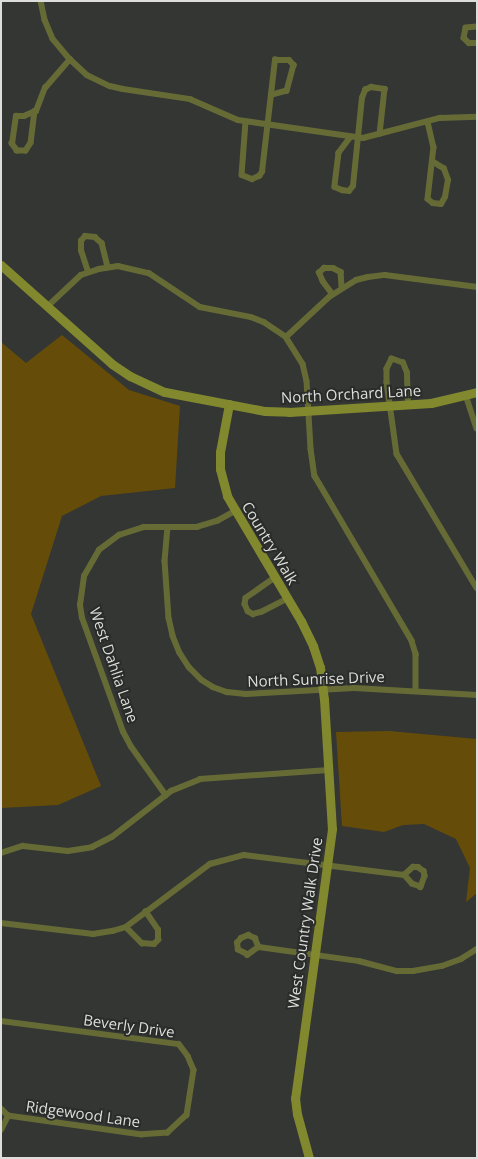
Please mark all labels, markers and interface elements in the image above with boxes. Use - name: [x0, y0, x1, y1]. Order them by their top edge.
- street label: North Orchard Lane: [280, 381, 422, 407]
- street label: Country Walk: [238, 498, 302, 588]
- street label: West Dahlia Lane: [86, 605, 142, 725]
- street label: North Sunrise Drive: [247, 668, 385, 690]
- street label: West Country Walk Drive: [284, 836, 326, 1010]
- street label: Beverly Drive: [82, 1011, 176, 1041]
- street label: Ridgewood Lane: [25, 1097, 141, 1131]

